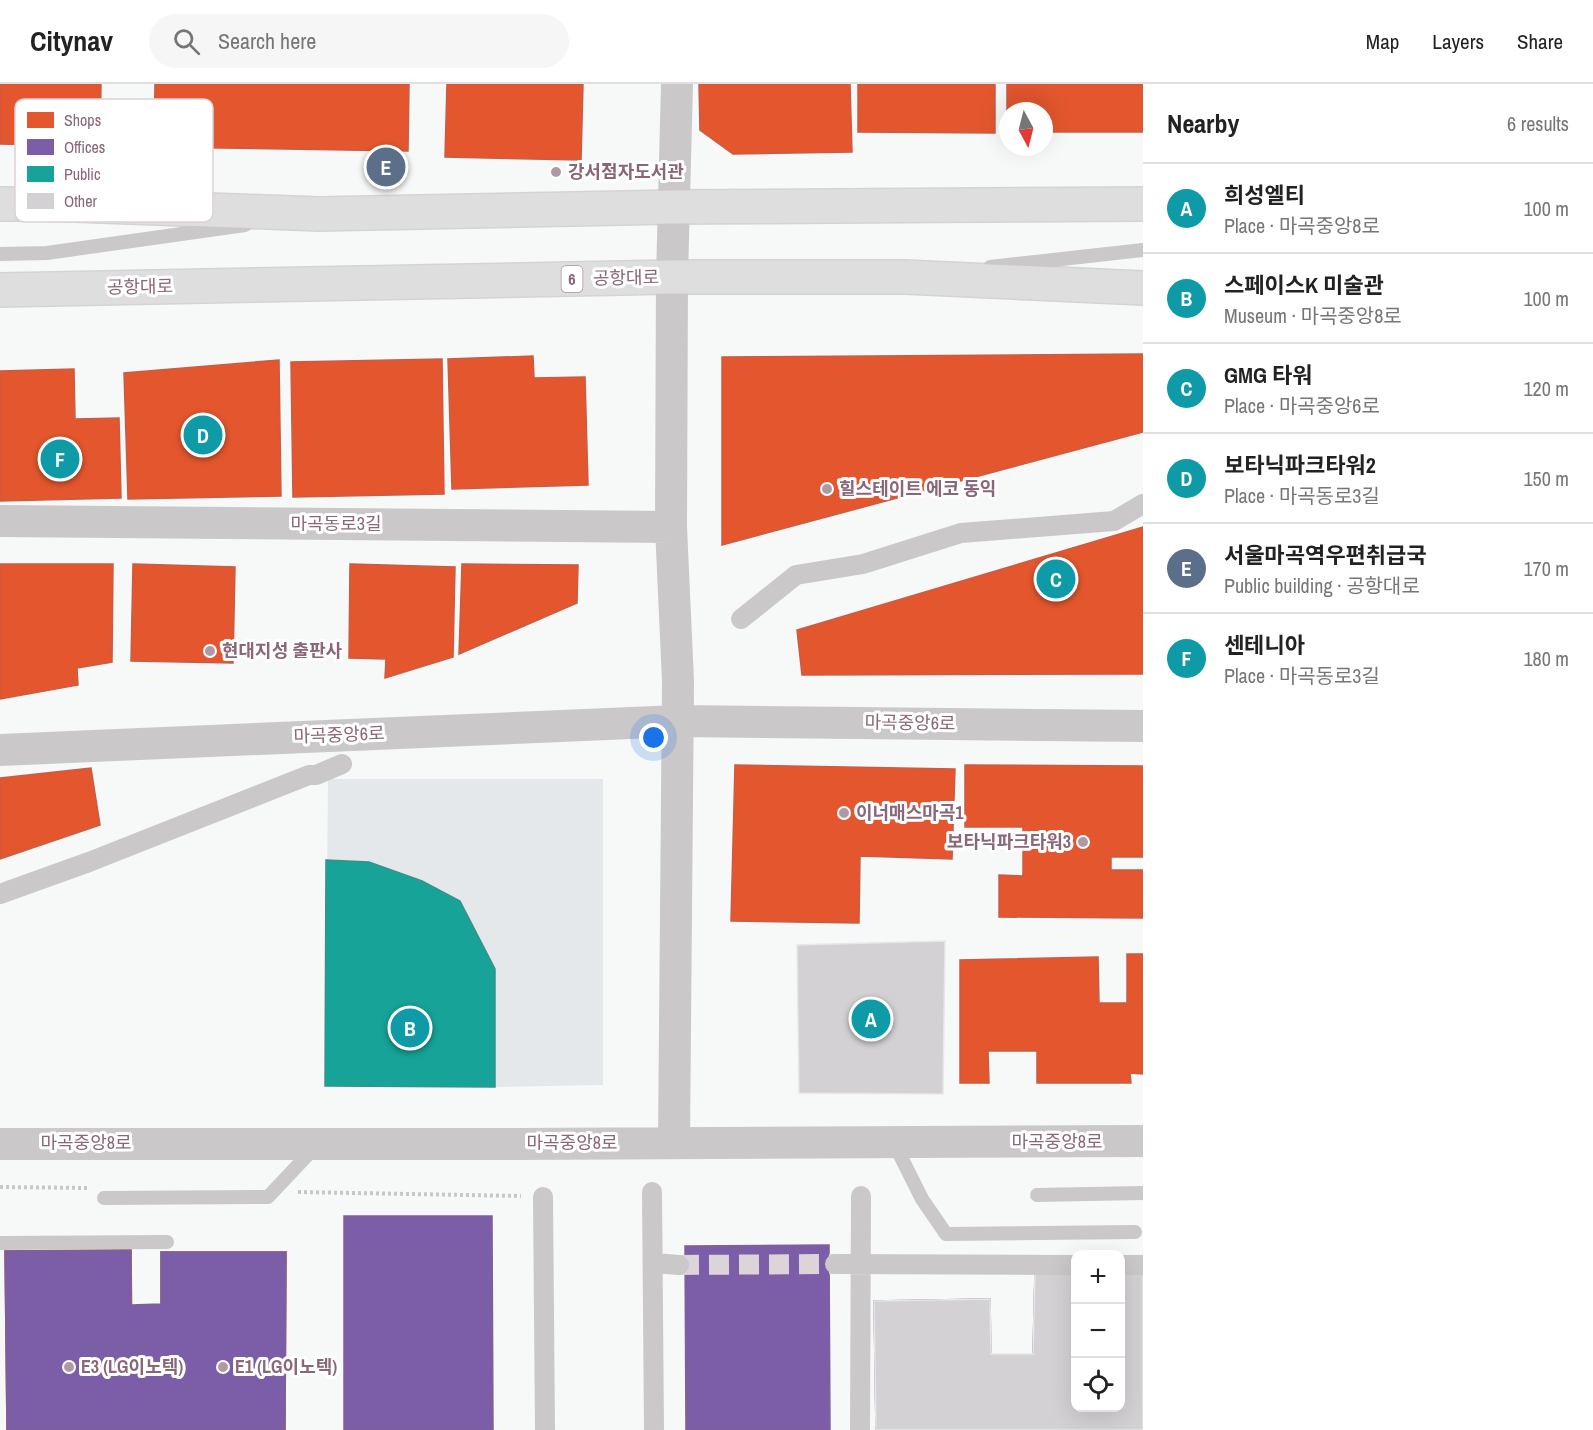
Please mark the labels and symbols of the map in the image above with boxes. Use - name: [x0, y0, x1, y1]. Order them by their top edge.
- legend: [15, 99, 213, 222]
- north arrow: [999, 102, 1053, 156]
- text: Shops: [64, 109, 101, 131]
- text: Offices: [64, 136, 105, 158]
- pin: E: [366, 144, 406, 190]
- place label: 강서점자도서관: [568, 159, 684, 184]
- text: Public: [64, 163, 101, 185]
- marker: 강서점자도서관: [549, 165, 563, 179]
- text: Other: [64, 190, 97, 212]
- street label: 공항대로: [593, 264, 659, 291]
- road number: 6: [562, 266, 582, 292]
- street label: 공항대로: [107, 273, 173, 300]
- pin: D: [184, 412, 222, 458]
- pin: F: [40, 436, 80, 482]
- place label: 힐스테이트 에코 동익: [839, 476, 996, 501]
- marker: 힐스테이트 에코 동익: [820, 482, 834, 496]
- street label: 마곡동로3길: [290, 511, 382, 536]
- pin: C: [1036, 556, 1076, 602]
- place label: 현대지성 출판사: [222, 638, 342, 663]
- marker: 현대지성 출판사: [203, 644, 217, 658]
- street label: 마곡중앙6로: [864, 709, 956, 736]
- street label: 마곡중앙6로: [293, 720, 385, 749]
- your location: [639, 723, 668, 752]
- place label: 이너매스마곡1: [856, 800, 964, 825]
- marker: 이너매스마곡1: [837, 806, 851, 820]
- place label: 보타닉파크타워3: [947, 829, 1071, 854]
- marker: 보타닉파크타워3: [1076, 835, 1090, 849]
- pin: A: [852, 996, 890, 1042]
- pin: B: [390, 1006, 430, 1050]
- street label: 마곡중앙8로: [1011, 1129, 1103, 1154]
- street label: 마곡중앙8로: [40, 1130, 132, 1155]
- street label: 마곡중앙8로: [526, 1130, 618, 1155]
- place label: E3 (LG이노텍): [81, 1354, 183, 1379]
- place label: E1 (LG이노텍): [235, 1354, 337, 1379]
- marker: E3 (LG이노텍): [62, 1360, 76, 1374]
- marker: E1 (LG이노텍): [216, 1360, 230, 1374]

